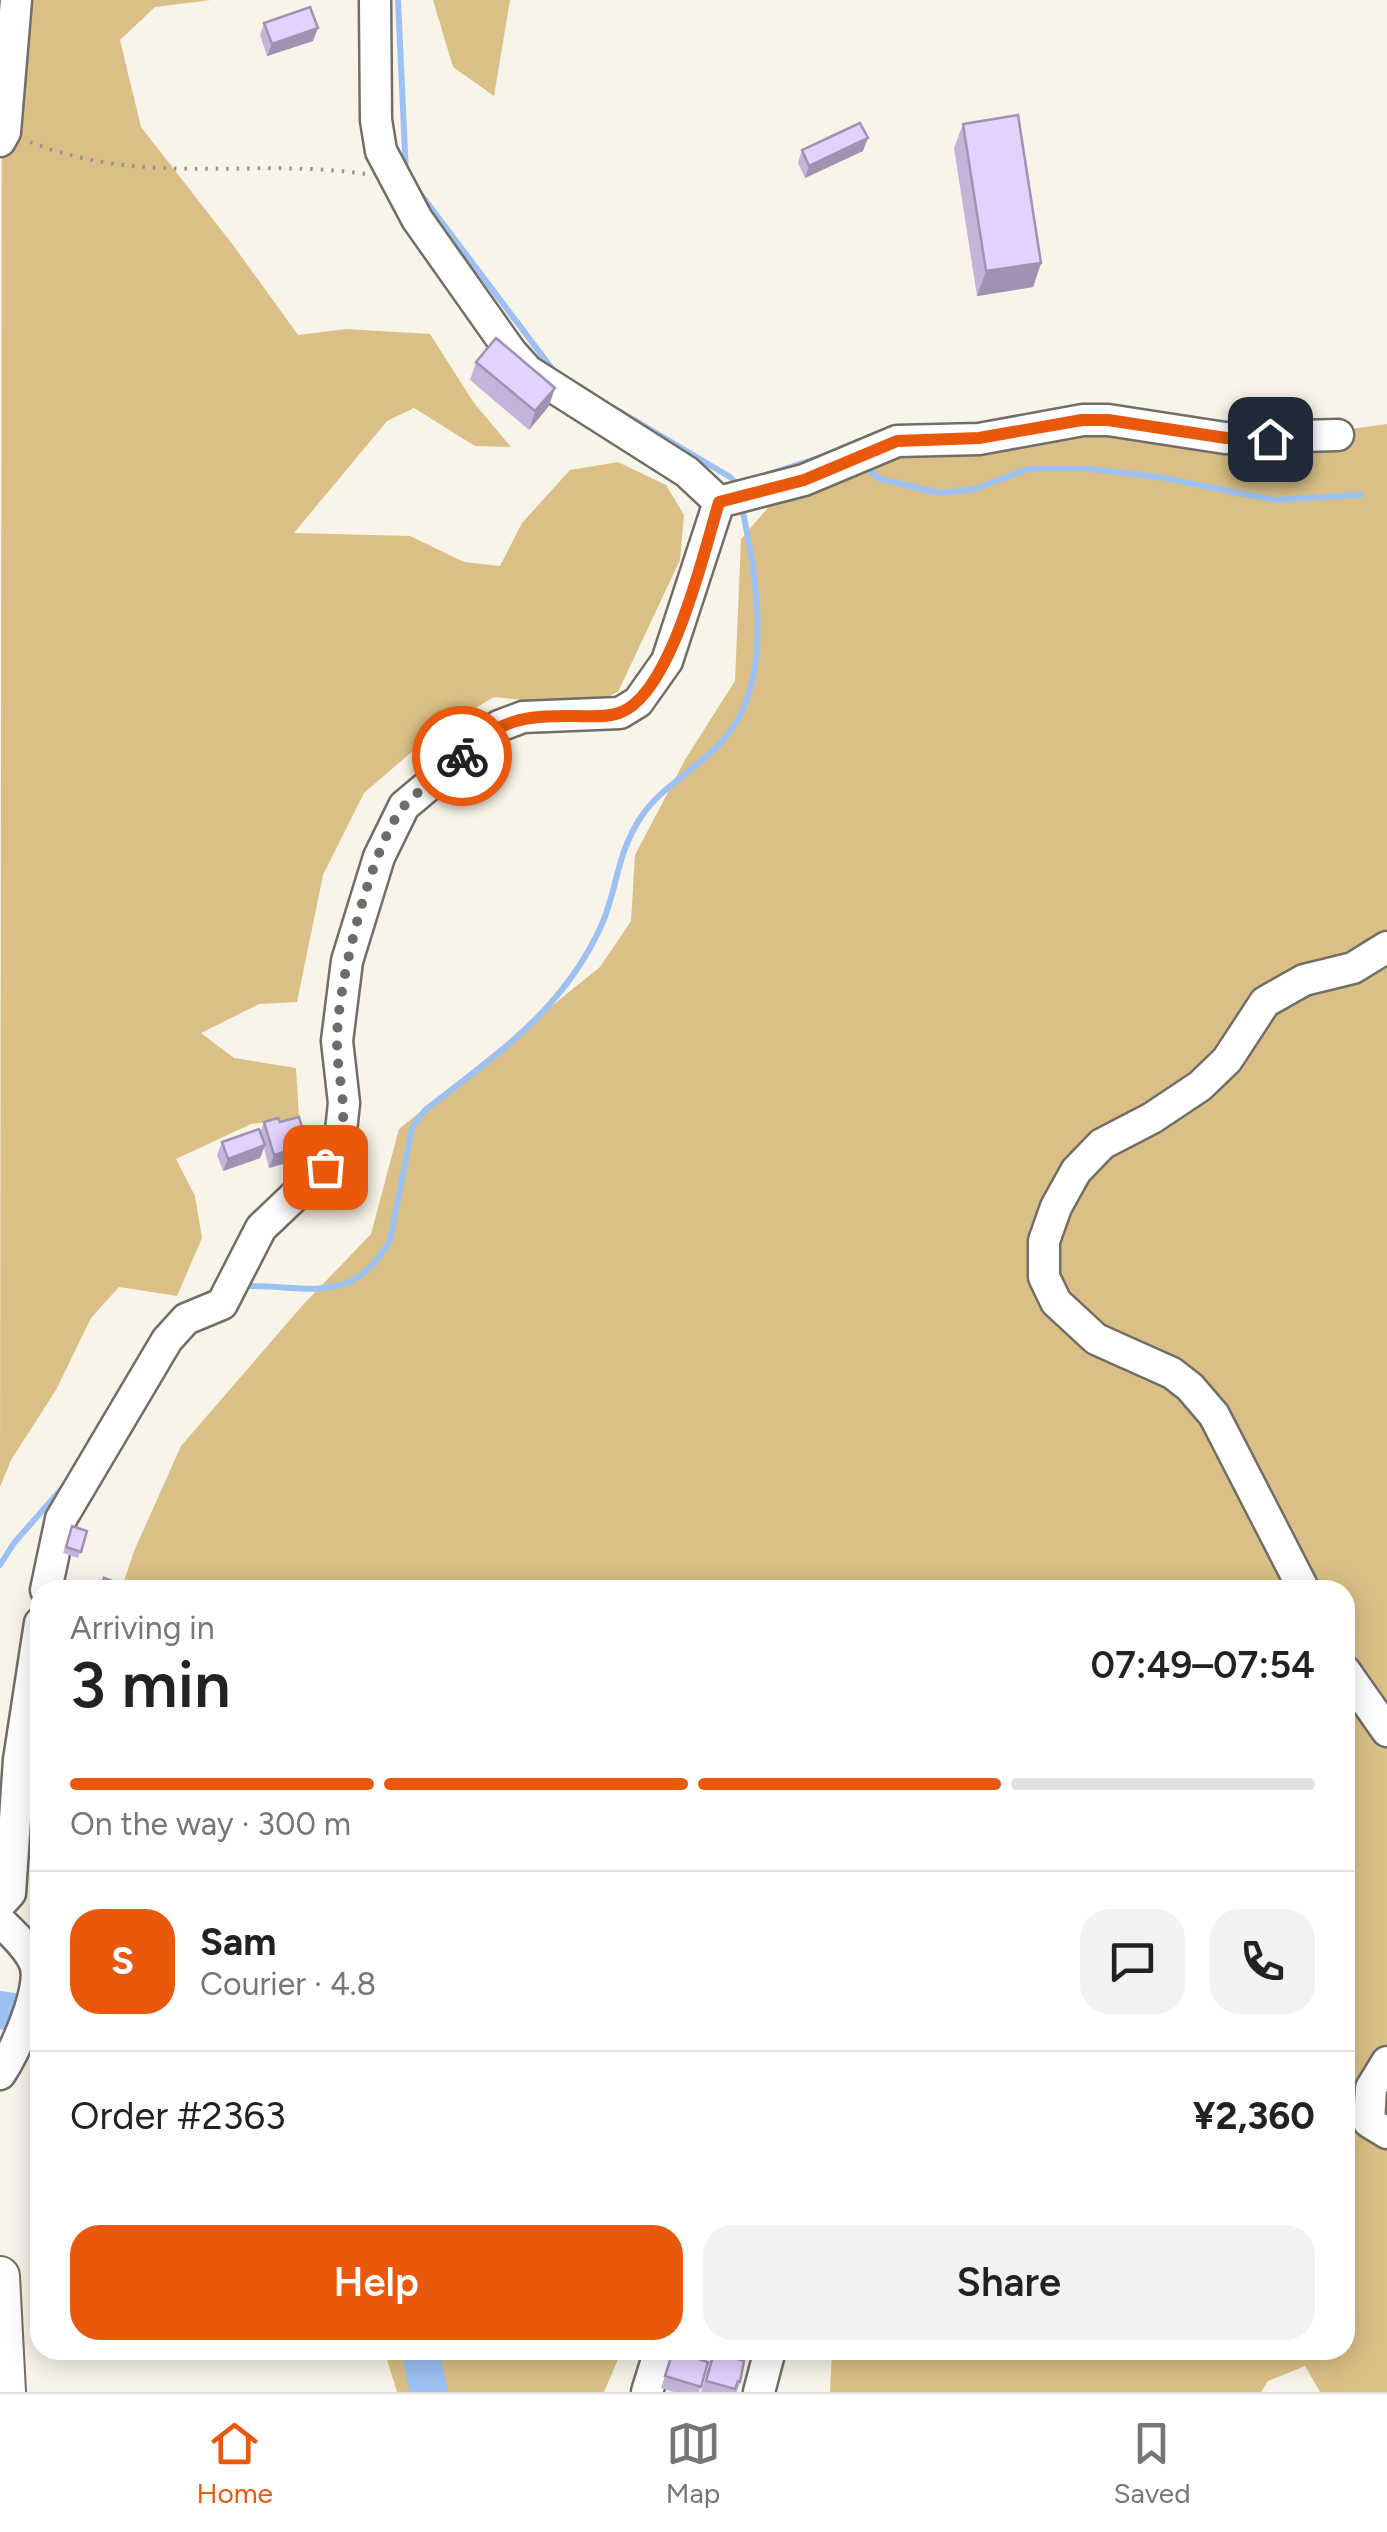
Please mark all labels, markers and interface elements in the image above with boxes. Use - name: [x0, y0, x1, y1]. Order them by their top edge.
- pin: [1228, 397, 1313, 482]
- icon: home: [1243, 412, 1298, 467]
- courier: [412, 706, 512, 806]
- icon: bike: [435, 729, 490, 784]
- pin: [283, 1125, 368, 1210]
- icon: bag: [298, 1140, 353, 1195]
- text: Arriving in: [70, 1609, 215, 1647]
- text: 07:49–07:54: [1090, 1642, 1315, 1688]
- text: 3 min: [70, 1645, 231, 1723]
- text: On the way · 300 m: [70, 1805, 351, 1843]
- button: chat: [1080, 1909, 1185, 2014]
- button: phone: [1210, 1909, 1315, 2014]
- text: Sam: [200, 1919, 276, 1965]
- text: S: [111, 1938, 134, 1984]
- text: Courier · 4.8: [200, 1965, 376, 2003]
- text: Order #2363: [70, 2093, 286, 2139]
- text: ¥2,360: [1193, 2093, 1315, 2139]
- button: Help: [70, 2225, 683, 2340]
- button: Share: [703, 2225, 1315, 2340]
- tab: Home: [196, 2416, 273, 2510]
- tab: Map: [666, 2416, 721, 2510]
- tab: Saved: [1113, 2416, 1191, 2510]

